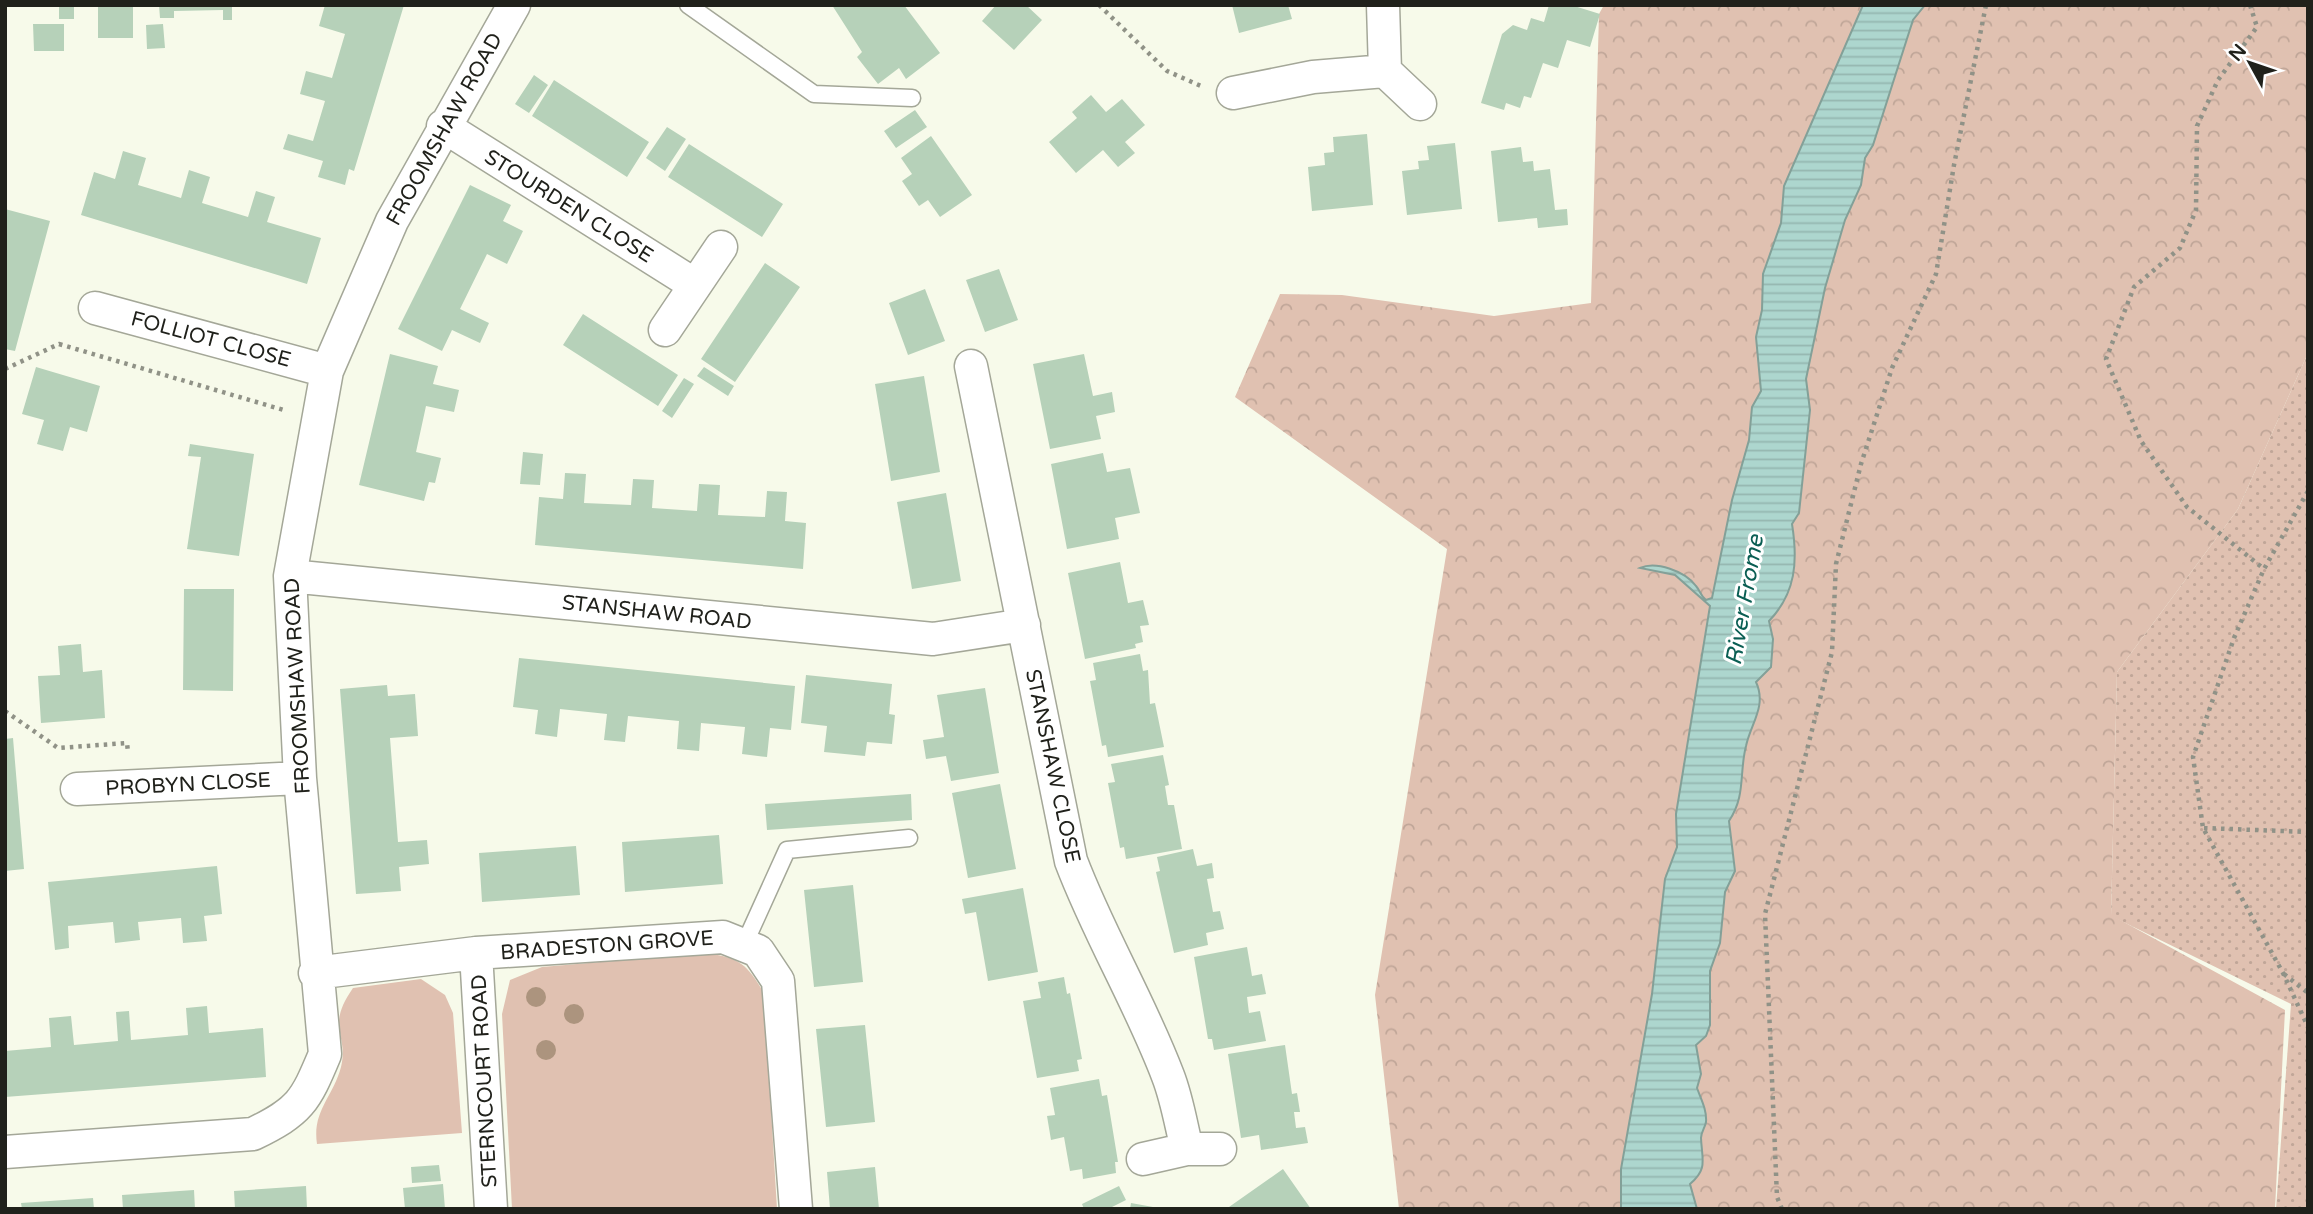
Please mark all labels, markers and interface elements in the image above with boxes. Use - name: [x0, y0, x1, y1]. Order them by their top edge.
- north arrow: [2215, 28, 2285, 98]
- street label: FROOMSHAW ROAD: [381, 29, 508, 230]
- text: N: [2224, 40, 2251, 66]
- street label: STOURDEN CLOSE: [480, 144, 658, 268]
- street label: FOLLIOT CLOSE: [128, 306, 293, 373]
- water label: River Frome: [1720, 531, 1771, 668]
- street label: FROOMSHAW ROAD: [279, 577, 316, 795]
- street label: STANSHAW ROAD: [561, 590, 753, 635]
- street label: STANSHAW CLOSE: [1020, 667, 1085, 865]
- street label: PROBYN CLOSE: [105, 768, 272, 801]
- street label: BRADESTON GROVE: [500, 926, 715, 965]
- street label: STERNCOURT ROAD: [466, 974, 503, 1188]

